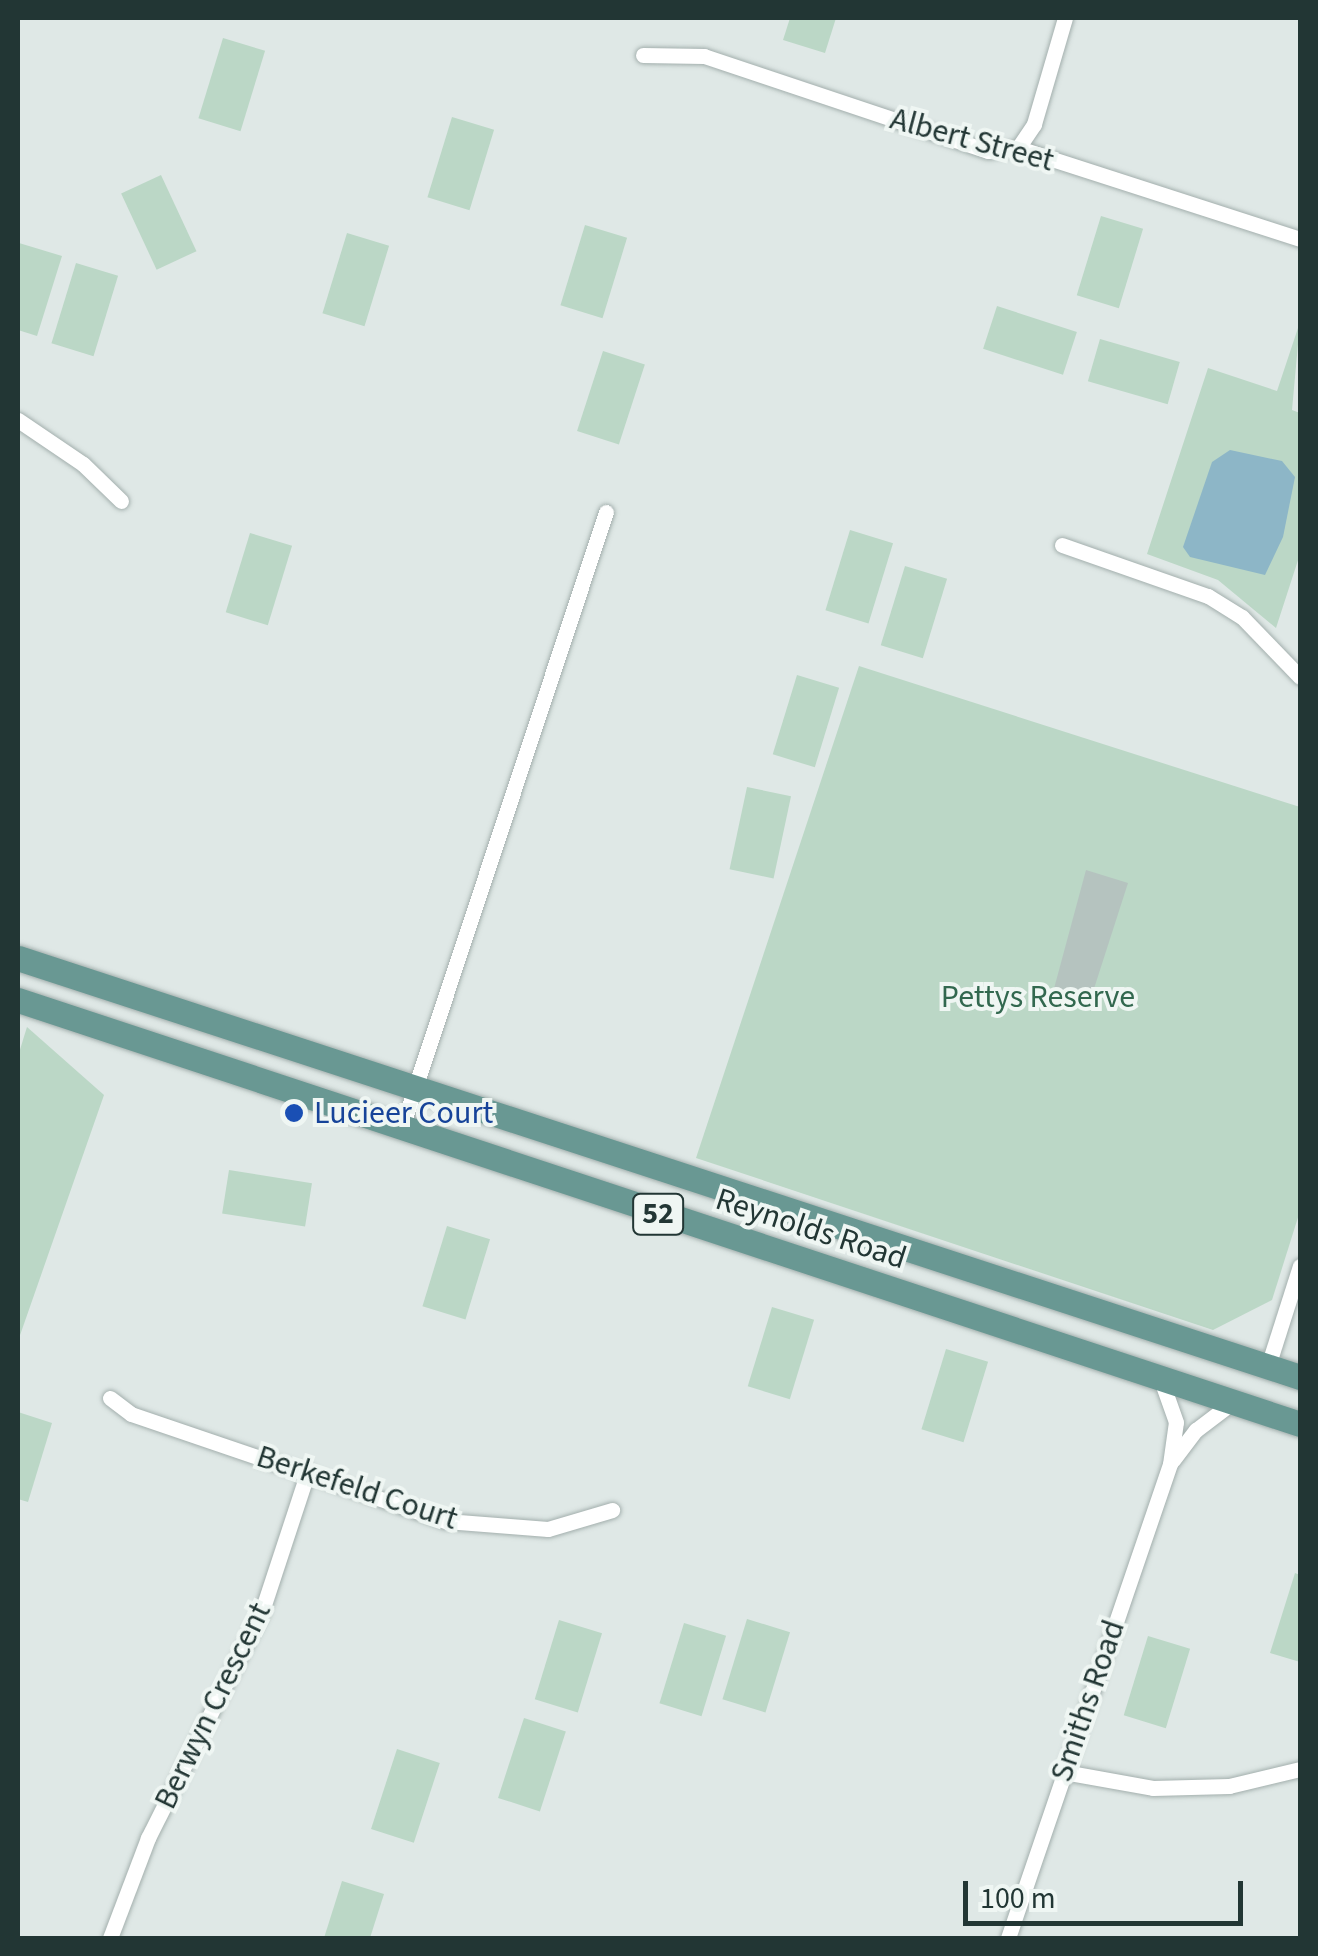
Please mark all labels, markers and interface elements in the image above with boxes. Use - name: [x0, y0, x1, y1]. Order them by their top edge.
- street label: Albert Street: [886, 100, 1058, 180]
- park label: Pettys Reserve: [941, 978, 1135, 1016]
- place label: Lucieer Court: [314, 1094, 493, 1132]
- marker: Lucieer Court: [283, 1102, 305, 1124]
- street label: Reynolds Road: [711, 1180, 911, 1278]
- road number: 52: [630, 1189, 686, 1239]
- street label: Berkefeld Court: [252, 1437, 462, 1539]
- street label: Berwyn Crescent: [146, 1597, 280, 1815]
- street label: Smiths Road: [1042, 1615, 1134, 1787]
- scale bar: [968, 1861, 1248, 1923]
- text: 100 m: [980, 1877, 1056, 1920]

